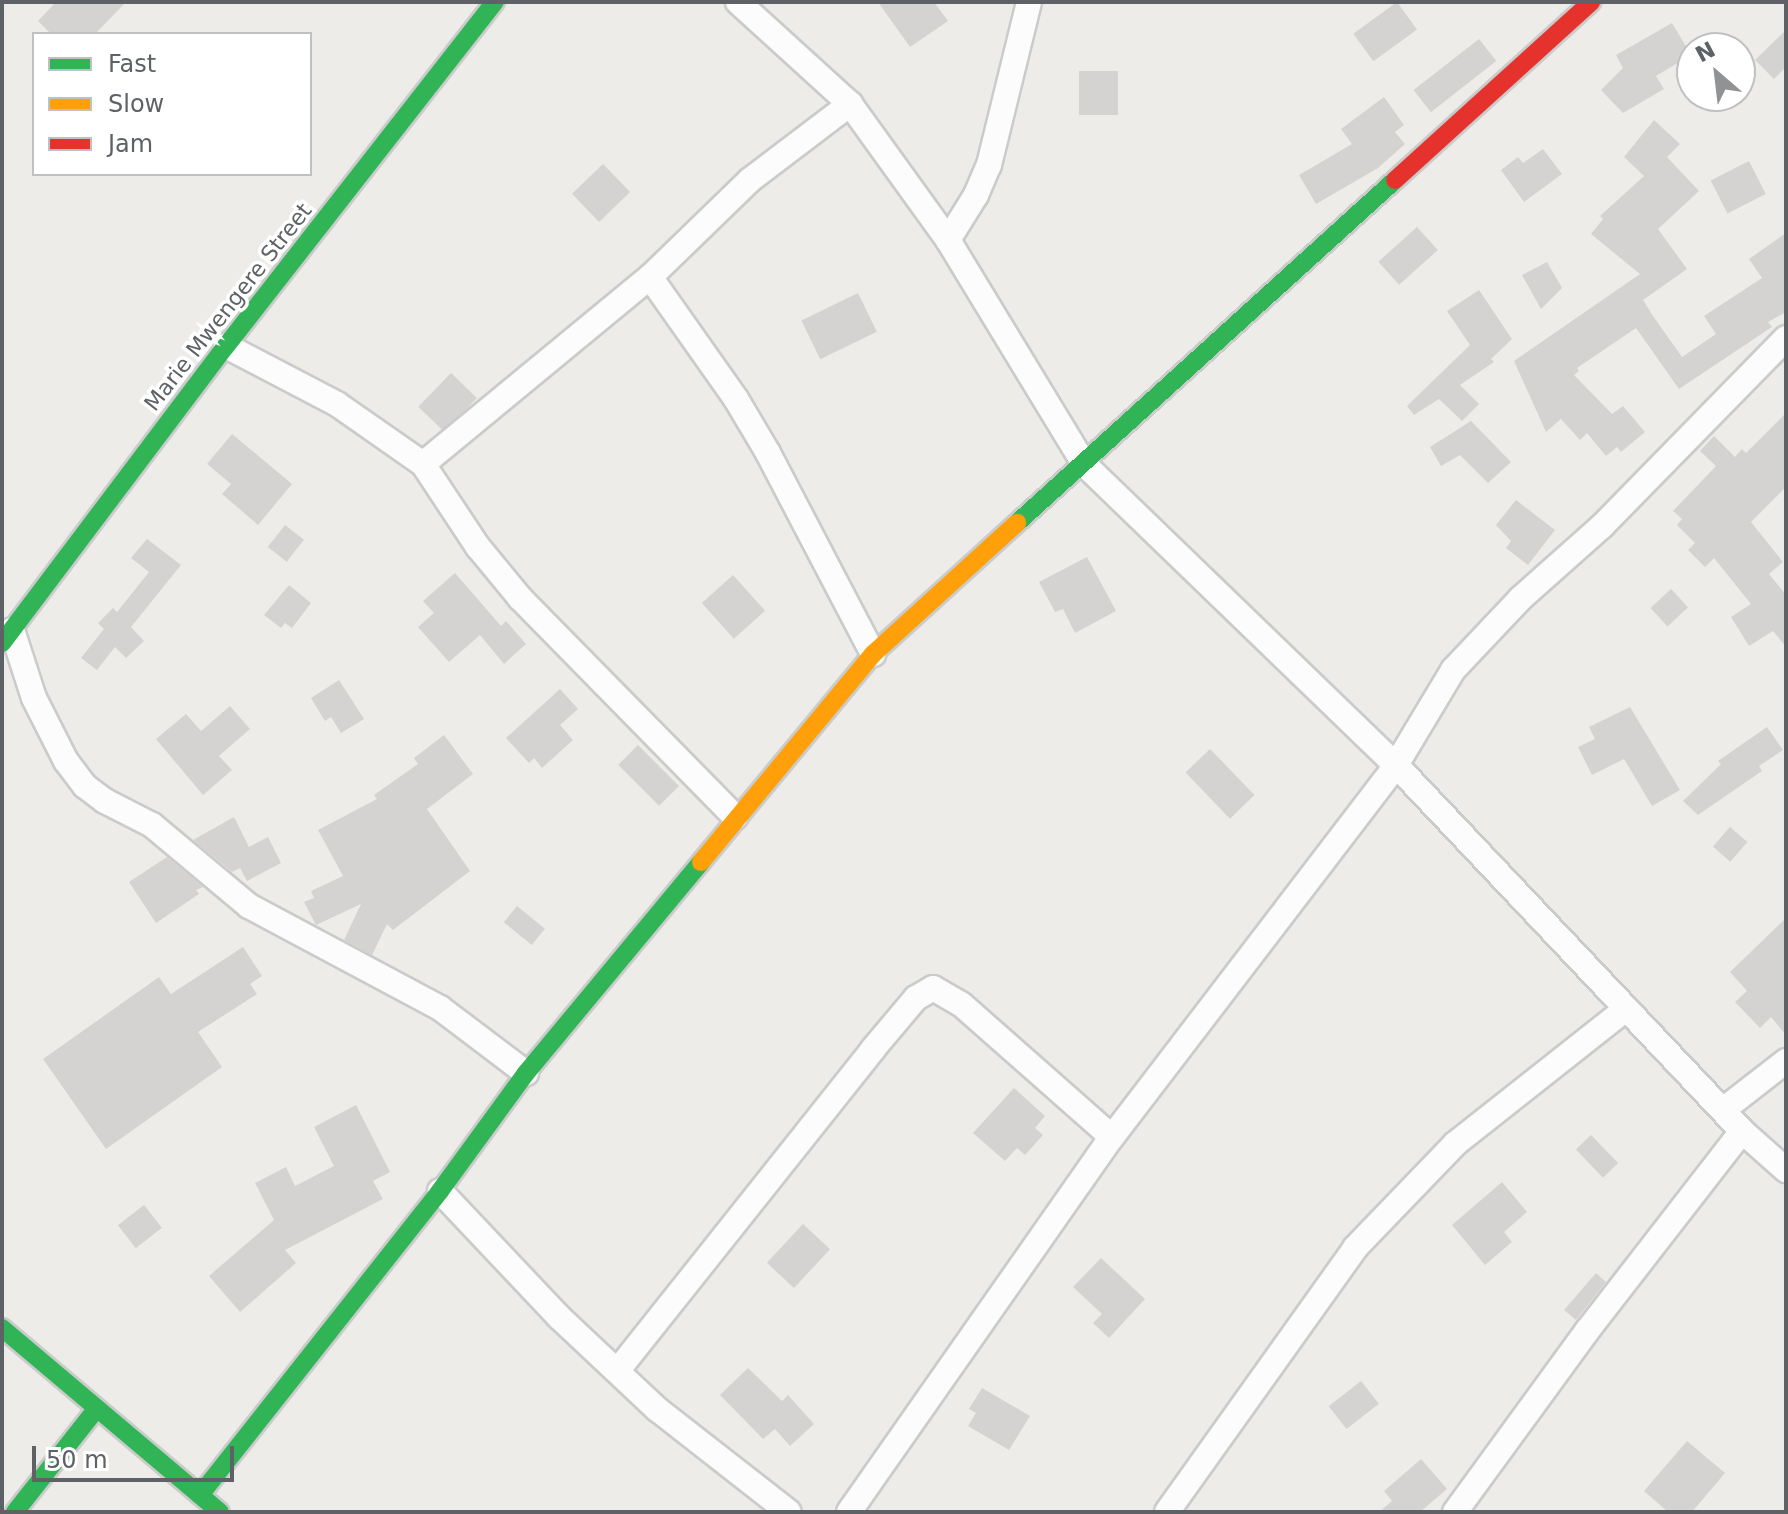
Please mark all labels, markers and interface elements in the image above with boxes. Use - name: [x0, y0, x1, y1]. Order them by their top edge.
- legend: [32, 32, 312, 176]
- north arrow: [1676, 32, 1756, 112]
- text: N: [1691, 37, 1719, 67]
- text: Fast: [108, 50, 156, 78]
- text: Slow: [108, 90, 164, 118]
- text: Jam: [108, 130, 153, 158]
- street label: Marie Mwengere Street: [139, 198, 317, 416]
- scale bar: [36, 1430, 238, 1480]
- text: 50 m: [46, 1446, 108, 1474]

